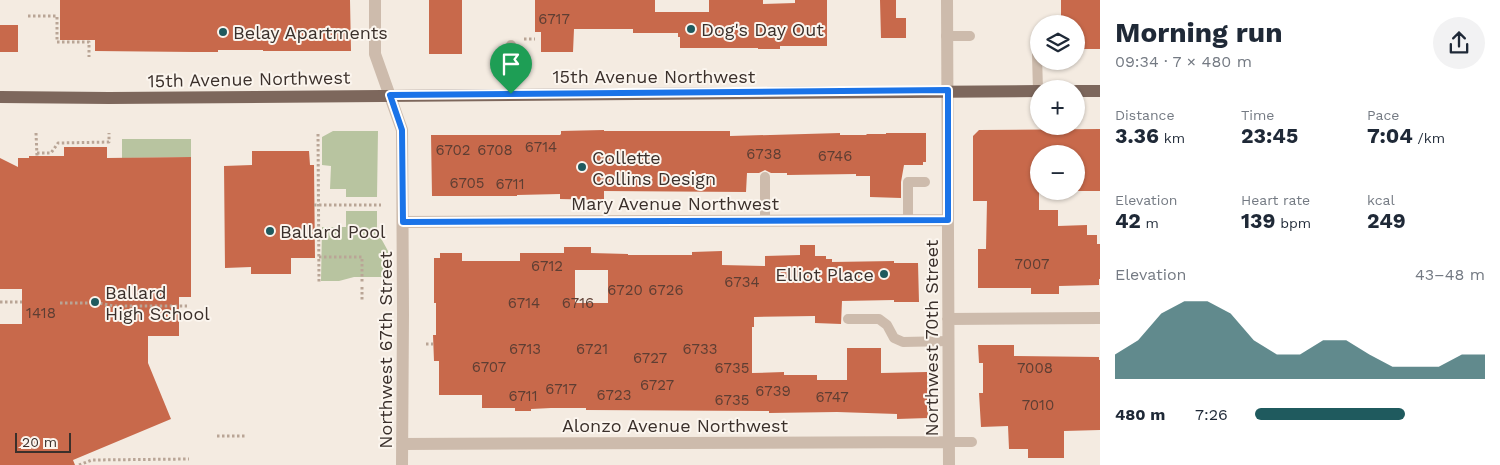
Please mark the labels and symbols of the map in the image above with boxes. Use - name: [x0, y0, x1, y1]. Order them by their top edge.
- house number: 6717: [538, 10, 570, 28]
- place label: Dog's Day Out: [701, 19, 824, 40]
- place label: Belay Apartments: [233, 22, 388, 43]
- marker: Dog's Day Out: [685, 23, 697, 35]
- marker: Belay Apartments: [217, 26, 229, 38]
- pin: [490, 43, 532, 94]
- street label: 15th Avenue Northwest: [553, 66, 756, 87]
- street label: 15th Avenue Northwest: [147, 67, 351, 91]
- house number: 6714: [525, 138, 557, 156]
- house number: 6702: [435, 141, 471, 159]
- house number: 6708: [477, 141, 513, 159]
- house number: 6738: [746, 145, 782, 163]
- place label: Collette Collins Design: [592, 147, 716, 189]
- house number: 6746: [818, 147, 852, 165]
- marker: Collette Collins Design: [576, 161, 588, 173]
- house number: 6705: [449, 174, 485, 192]
- house number: 6711: [495, 175, 525, 193]
- street label: Mary Avenue Northwest: [571, 193, 780, 214]
- place label: Ballard Pool: [280, 221, 386, 242]
- marker: Ballard Pool: [264, 225, 276, 237]
- street label: Northwest 70th Street: [921, 239, 942, 436]
- street label: Northwest 67th Street: [375, 251, 396, 449]
- house number: 7007: [1015, 255, 1049, 273]
- house number: 6712: [531, 257, 563, 275]
- place label: Elliot Place: [775, 264, 874, 285]
- marker: Elliot Place: [878, 268, 890, 280]
- house number: 6734: [724, 273, 760, 291]
- house number: 6720: [607, 281, 643, 299]
- house number: 6726: [648, 281, 684, 299]
- place label: Ballard High School: [105, 282, 210, 324]
- house number: 6714: [508, 294, 540, 312]
- house number: 6716: [562, 294, 594, 312]
- marker: Ballard High School: [89, 296, 101, 308]
- house number: 1418: [26, 304, 56, 322]
- house number: 6713: [509, 340, 541, 358]
- house number: 6721: [576, 340, 608, 358]
- house number: 6733: [683, 340, 717, 358]
- house number: 6727: [633, 349, 667, 367]
- house number: 6707: [472, 358, 506, 376]
- house number: 6735: [715, 359, 749, 377]
- house number: 7008: [1017, 359, 1053, 377]
- house number: 6727: [640, 376, 674, 394]
- house number: 6717: [545, 380, 577, 398]
- house number: 6739: [755, 382, 791, 400]
- house number: 6723: [597, 386, 631, 404]
- house number: 6711: [508, 387, 538, 405]
- house number: 6747: [815, 388, 849, 406]
- house number: 6735: [715, 391, 749, 409]
- house number: 7010: [1022, 396, 1054, 414]
- street label: Alonzo Avenue Northwest: [562, 415, 789, 436]
- scale bar: [15, 430, 71, 453]

